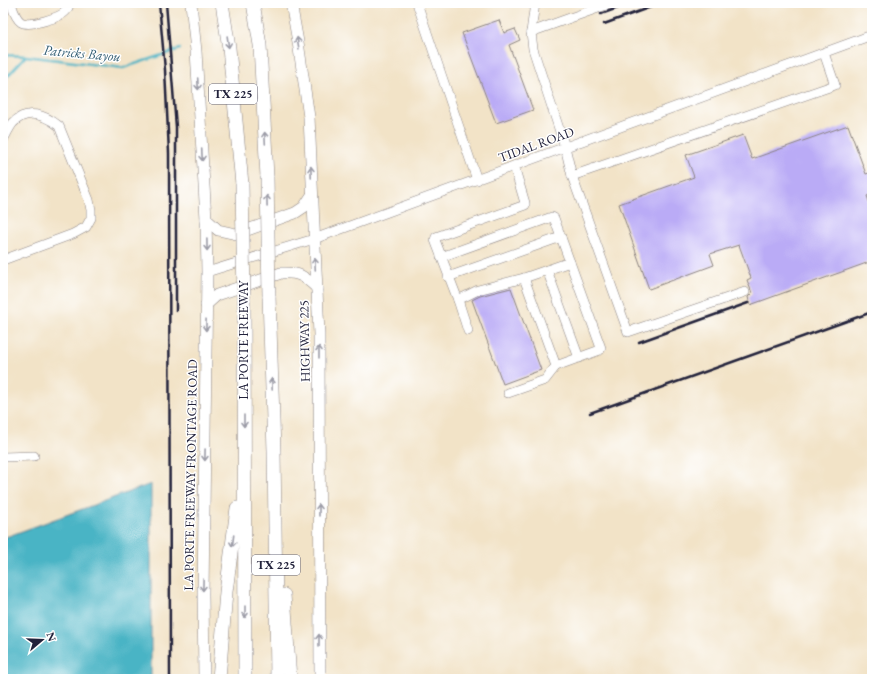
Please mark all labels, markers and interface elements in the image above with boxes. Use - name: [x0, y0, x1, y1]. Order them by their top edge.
- one-way arrow: [224, 35, 232, 48]
- one-way arrow: [294, 37, 302, 50]
- water label: Patricks Bayou: [43, 41, 121, 65]
- one-way arrow: [195, 77, 202, 90]
- road number: TX 225: [209, 84, 257, 104]
- street label: TIDAL ROAD: [496, 123, 577, 166]
- one-way arrow: [261, 132, 268, 145]
- one-way arrow: [199, 148, 206, 161]
- one-way arrow: [307, 166, 315, 179]
- one-way arrow: [263, 195, 271, 208]
- one-way arrow: [203, 238, 210, 251]
- one-way arrow: [312, 258, 319, 271]
- street label: LA PORTE FREEWAY: [235, 279, 252, 400]
- street label: HIGHWAY 225: [295, 300, 314, 382]
- one-way arrow: [202, 318, 210, 331]
- one-way arrow: [315, 346, 323, 359]
- street label: LA PORTE FREEWAY FRONTAGE ROAD: [180, 359, 201, 591]
- one-way arrow: [268, 378, 275, 391]
- one-way arrow: [240, 414, 248, 427]
- one-way arrow: [201, 448, 209, 461]
- one-way arrow: [315, 504, 323, 517]
- one-way arrow: [229, 534, 237, 547]
- road number: TX 225: [252, 555, 300, 575]
- one-way arrow: [199, 578, 207, 591]
- one-way arrow: [241, 605, 249, 618]
- north arrow: [22, 620, 62, 660]
- text: N: [43, 630, 60, 643]
- one-way arrow: [315, 634, 323, 647]

